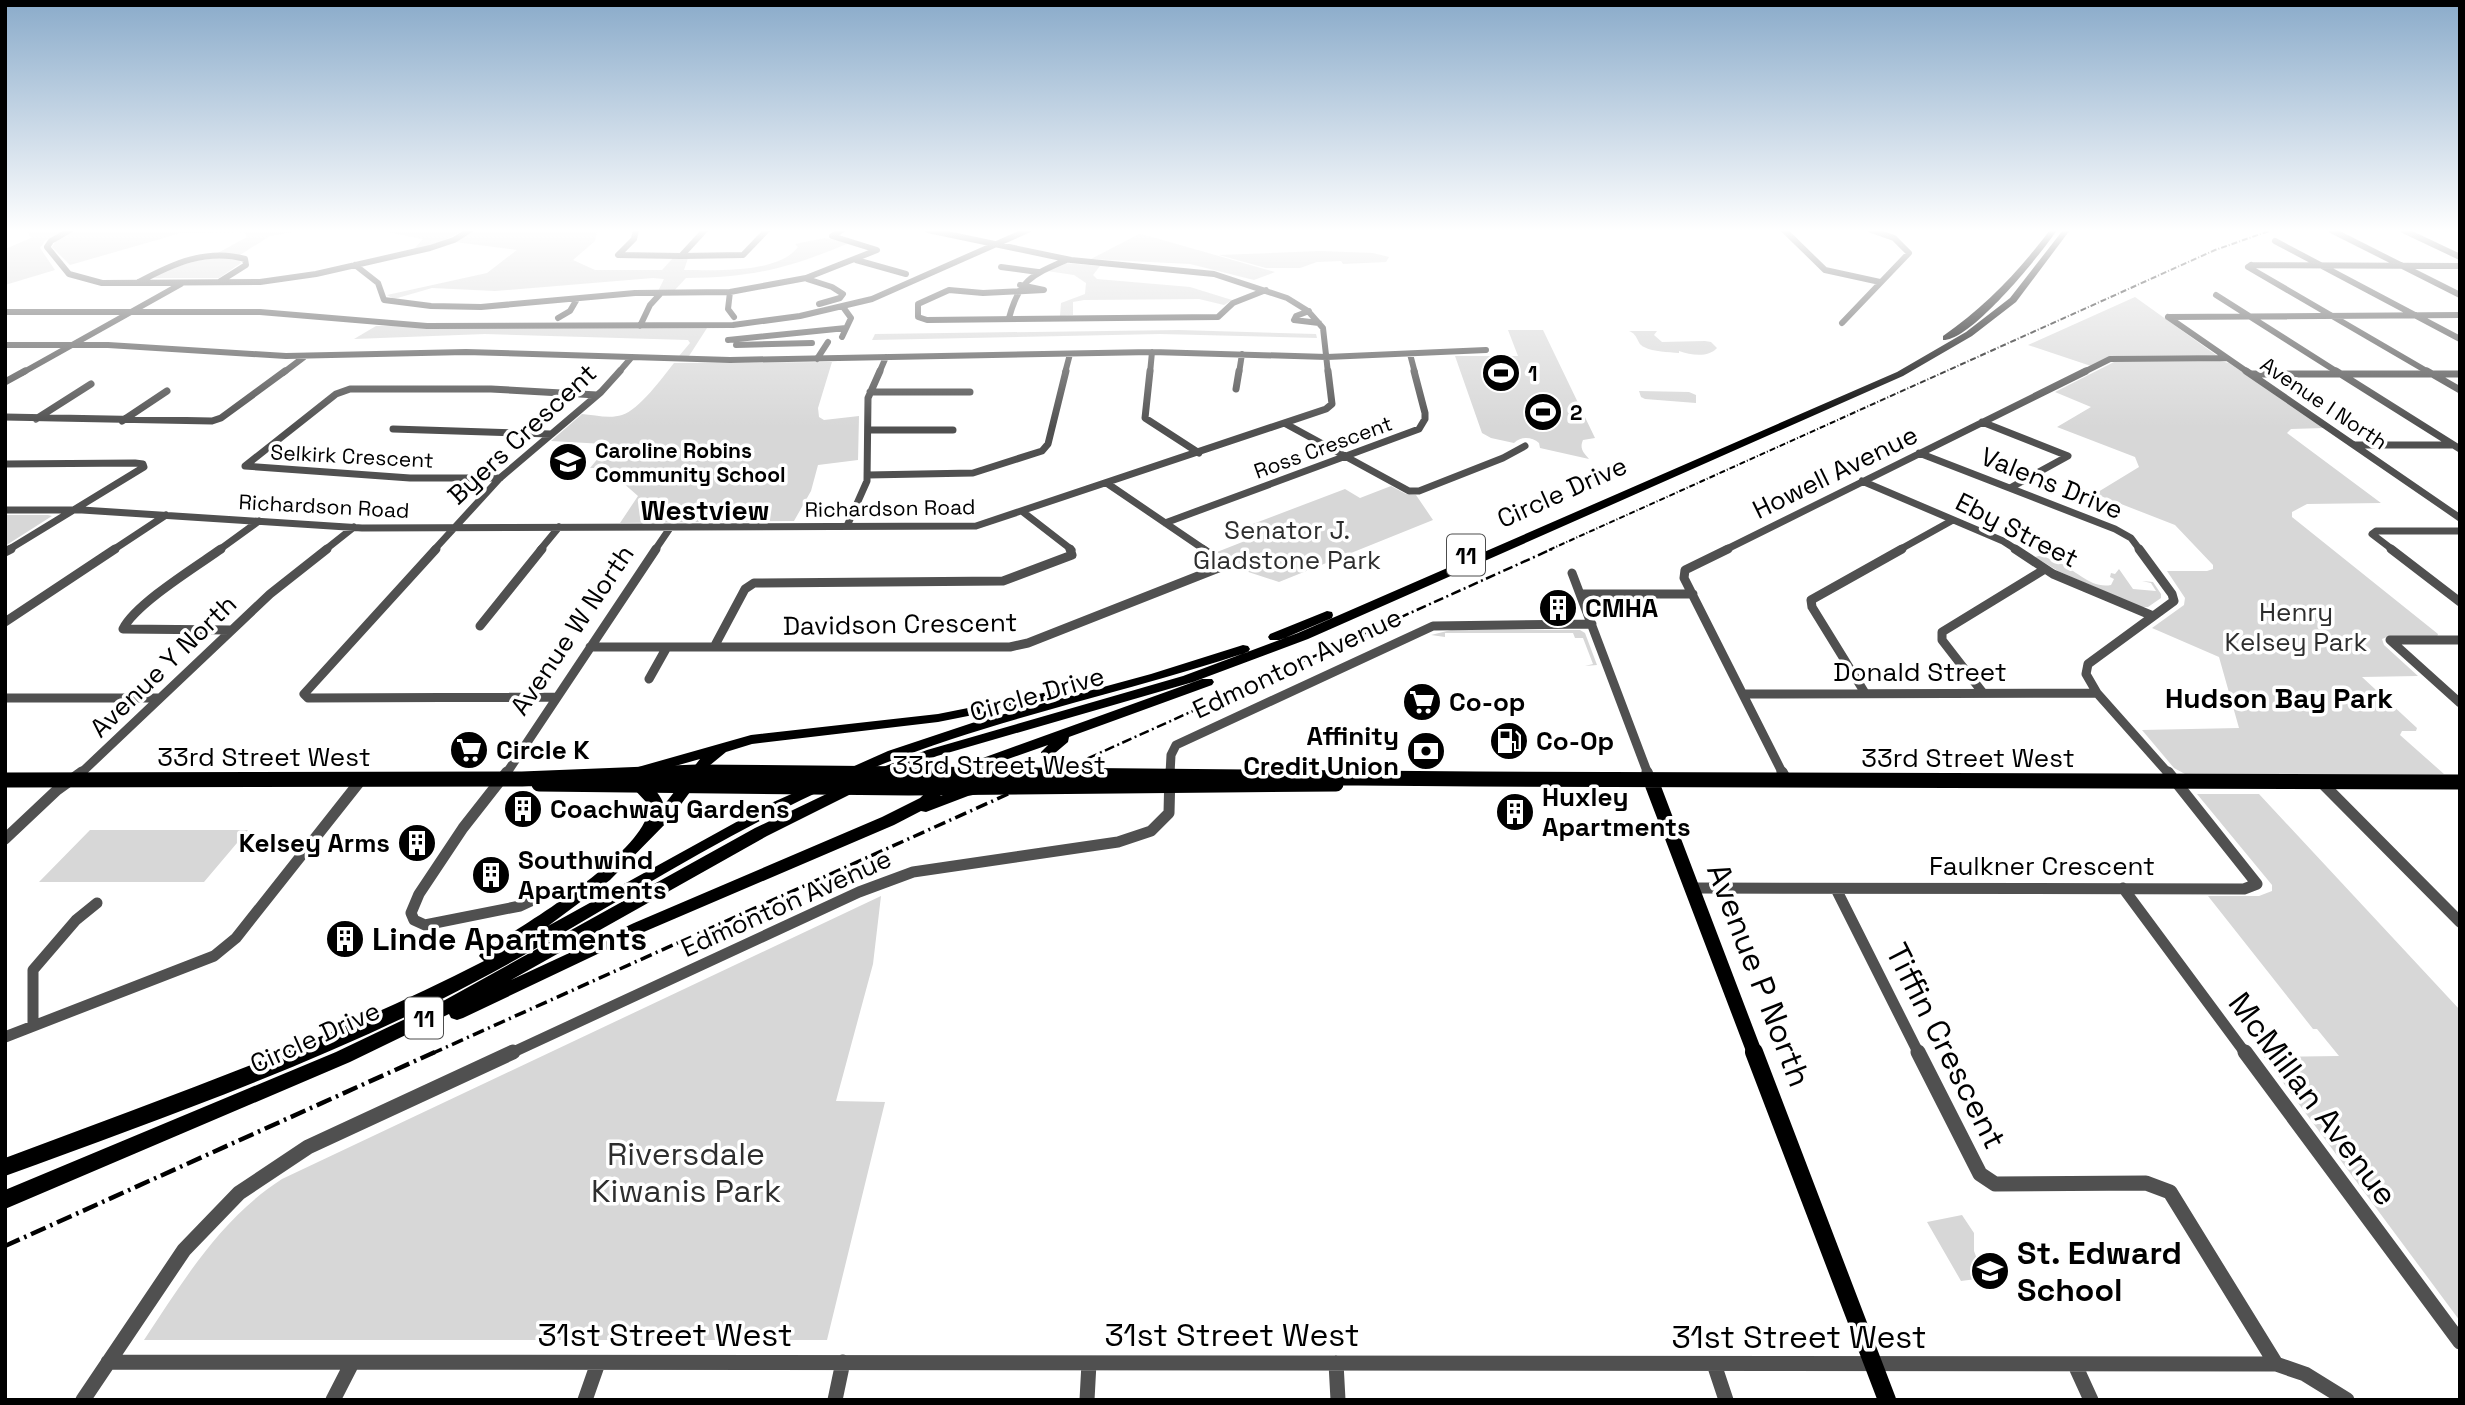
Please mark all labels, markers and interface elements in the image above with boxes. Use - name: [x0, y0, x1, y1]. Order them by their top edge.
- street label: Avenue I North: [2255, 351, 2393, 455]
- sports icon: 1: [1480, 352, 1522, 394]
- street label: Byers Crescent: [440, 356, 604, 512]
- place label: 1: [1528, 360, 1538, 387]
- sports icon: 2: [1522, 391, 1564, 433]
- place label: 2: [1570, 399, 1582, 426]
- street label: Ross Crescent: [1250, 409, 1396, 485]
- street label: Howell Avenue: [1747, 417, 1923, 527]
- place label: Caroline Robins Community School: [595, 437, 786, 488]
- street label: Selkirk Crescent: [270, 438, 434, 474]
- street label: Valens Drive: [1976, 439, 2128, 527]
- school or university icon: Caroline Robins Community School: [547, 441, 589, 483]
- street label: Circle Drive: [1492, 448, 1632, 536]
- street label: Eby Street: [1950, 485, 2084, 575]
- street label: Richardson Road: [238, 488, 410, 524]
- district label: Westview: [640, 492, 770, 528]
- street label: Richardson Road: [804, 493, 976, 523]
- park label: Senator J. Gladstone Park: [1193, 513, 1381, 577]
- road number: 11: [1447, 534, 1485, 576]
- street label: Avenue W North: [502, 538, 642, 722]
- street label: Avenue Y North: [82, 587, 244, 745]
- building icon: CMHA: [1537, 587, 1579, 629]
- place label: CMHA: [1585, 591, 1659, 625]
- park label: Henry Kelsey Park: [2225, 595, 2367, 659]
- street label: Edmonton Avenue: [1187, 600, 1407, 726]
- street label: Davidson Crescent: [782, 605, 1018, 643]
- street label: Donald Street: [1833, 655, 2007, 689]
- street label: Circle Drive: [966, 659, 1108, 729]
- district label: Hudson Bay Park: [2165, 680, 2393, 716]
- supermarket icon: Co-op: [1401, 681, 1443, 723]
- place label: Co-op: [1449, 685, 1525, 719]
- place label: Affinity Credit Union: [1243, 719, 1399, 783]
- fuel station icon: Co-Op: [1488, 720, 1530, 762]
- place label: Co-Op: [1536, 724, 1614, 758]
- supermarket icon: Circle K: [448, 729, 490, 771]
- bank icon: Affinity Credit Union: [1405, 730, 1447, 772]
- place label: Circle K: [496, 733, 590, 767]
- street label: 33rd Street West: [157, 740, 371, 774]
- street label: 33rd Street West: [1861, 741, 2075, 775]
- street label: 33rd Street West: [892, 748, 1106, 782]
- place label: Huxley Apartments: [1542, 780, 1691, 844]
- building icon: Coachway Gardens: [502, 788, 544, 830]
- building icon: Huxley Apartments: [1494, 791, 1536, 833]
- place label: Coachway Gardens: [550, 792, 790, 826]
- building icon: Kelsey Arms: [396, 822, 438, 864]
- place label: Kelsey Arms: [239, 826, 390, 860]
- street label: Edmonton Avenue: [675, 841, 897, 965]
- place label: Southwind Apartments: [518, 843, 667, 907]
- street label: Faulkner Crescent: [1929, 849, 2155, 883]
- building icon: Southwind Apartments: [470, 854, 512, 896]
- street label: Avenue P North: [1698, 858, 1820, 1092]
- building icon: Linde Apartments: [324, 918, 366, 960]
- place label: Linde Apartments: [372, 919, 647, 959]
- street label: Tiffin Crescent: [1877, 936, 2015, 1156]
- street label: McMillan Avenue: [2220, 984, 2406, 1214]
- street label: Circle Drive: [245, 993, 385, 1081]
- road number: 11: [405, 998, 443, 1038]
- park label: Riversdale Kiwanis Park: [591, 1134, 781, 1211]
- place label: St. Edward School: [2017, 1233, 2182, 1310]
- school or university icon: St. Edward School: [1969, 1250, 2011, 1292]
- street label: 31st Street West: [537, 1315, 793, 1355]
- street label: 31st Street West: [1104, 1315, 1360, 1355]
- street label: 31st Street West: [1671, 1317, 1927, 1357]

